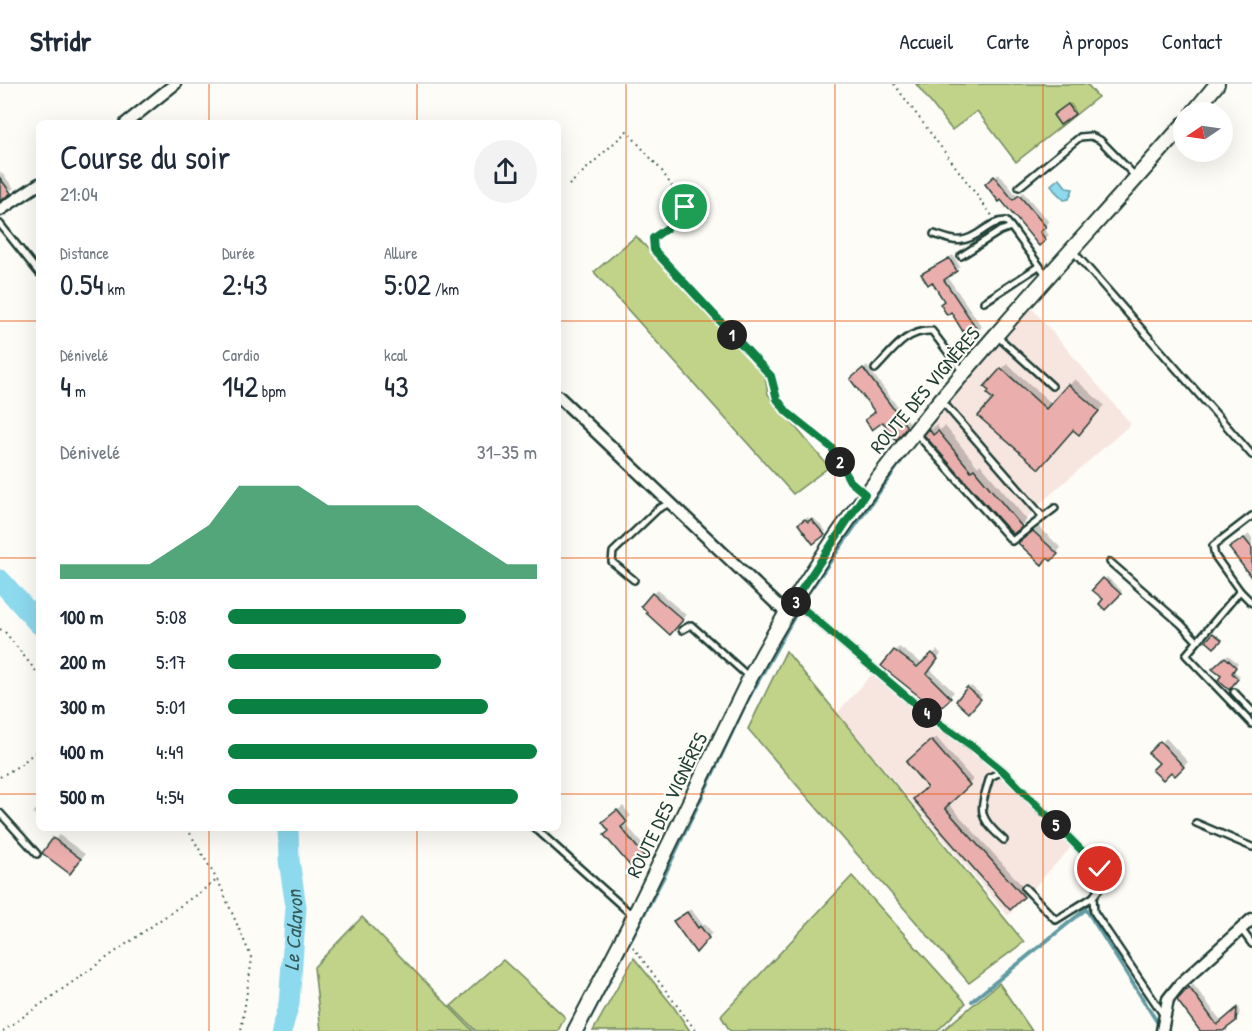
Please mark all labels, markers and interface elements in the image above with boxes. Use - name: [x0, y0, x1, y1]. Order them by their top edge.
- text: Stridr: [30, 22, 91, 60]
- text: Accueil: [900, 27, 953, 56]
- text: Carte: [986, 27, 1030, 56]
- text: À propos: [1063, 27, 1129, 56]
- text: Contact: [1162, 27, 1222, 56]
- north arrow: [1173, 102, 1233, 162]
- map controls: [1173, 102, 1233, 162]
- text: Course du soir: [60, 135, 230, 179]
- button: share: [474, 140, 537, 203]
- text: 21:04: [60, 180, 98, 207]
- pin: [659, 181, 710, 232]
- icon: arrive: [668, 190, 701, 223]
- text: Distance: [60, 242, 109, 264]
- text: Durée: [222, 242, 255, 264]
- text: Allure: [384, 242, 418, 264]
- text: 0.54: [60, 264, 104, 304]
- text: 2:43: [222, 264, 268, 304]
- text: 5:02: [384, 264, 431, 304]
- text: km: [104, 278, 125, 300]
- text: /km: [431, 278, 459, 300]
- pin: 1: [717, 320, 747, 350]
- street label: ROUTE DES VIGNÈRES: [863, 320, 986, 459]
- text: 1: [729, 324, 735, 346]
- text: Dénivelé: [60, 344, 108, 366]
- text: Cardio: [222, 344, 259, 366]
- text: kcal: [384, 344, 407, 366]
- text: 4: [60, 366, 71, 406]
- text: 142: [222, 366, 258, 406]
- text: 43: [384, 366, 409, 406]
- text: m: [71, 380, 86, 402]
- text: bpm: [258, 380, 286, 402]
- text: Dénivelé: [60, 438, 120, 465]
- text: 31–35 m: [477, 438, 537, 465]
- pin: 2: [825, 447, 855, 477]
- text: 2: [836, 451, 844, 473]
- pin: 3: [781, 587, 811, 617]
- text: 3: [792, 591, 800, 613]
- text: 100 m: [60, 603, 103, 630]
- text: 5:08: [156, 603, 187, 630]
- text: 200 m: [60, 648, 105, 675]
- text: 5:17: [156, 648, 186, 675]
- text: 300 m: [60, 693, 105, 720]
- text: 5:01: [156, 693, 185, 720]
- pin: 4: [912, 698, 942, 728]
- text: 4: [924, 702, 930, 724]
- street label: ROUTE DES VIGNÈRES: [620, 728, 713, 882]
- text: 400 m: [60, 738, 104, 765]
- text: 4:49: [156, 738, 183, 765]
- text: 500 m: [60, 783, 105, 810]
- text: 4:54: [156, 783, 184, 810]
- pin: 5: [1041, 810, 1071, 840]
- text: 5: [1053, 814, 1059, 836]
- pin: [1074, 843, 1125, 894]
- icon: check: [1083, 852, 1116, 885]
- water label: Le Calavon: [276, 887, 310, 972]

